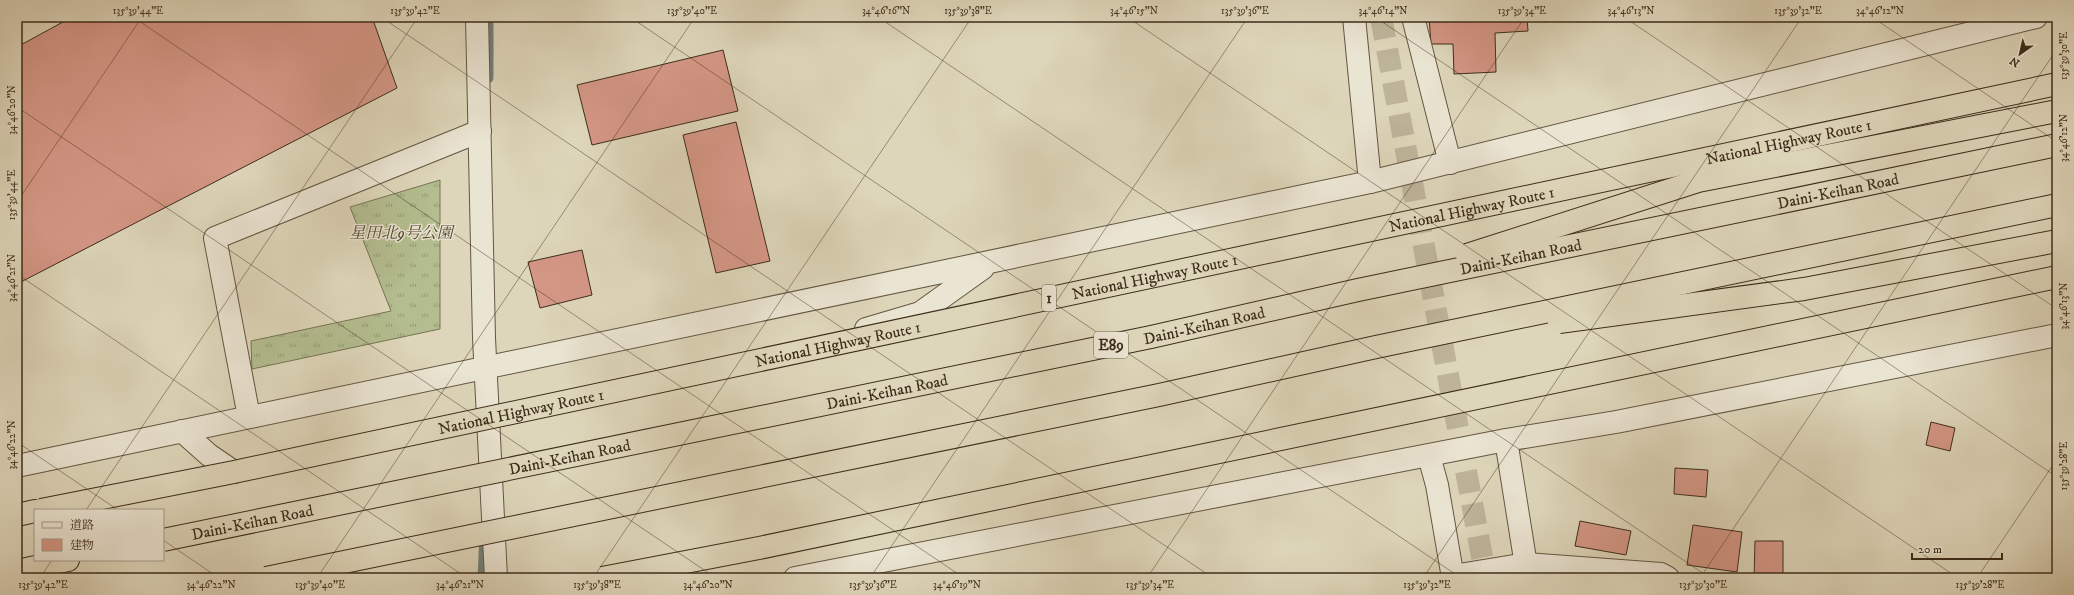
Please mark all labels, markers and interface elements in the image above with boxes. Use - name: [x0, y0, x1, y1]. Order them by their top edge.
- text: 135°39'44"E: [113, 5, 163, 17]
- text: 135°39'42"E: [390, 5, 440, 17]
- text: 135°39'40"E: [667, 5, 717, 17]
- text: 34°46'16"N: [862, 5, 910, 17]
- text: 135°39'38"E: [944, 5, 992, 17]
- text: 34°46'15"N: [1110, 5, 1158, 17]
- text: 135°39'36"E: [1221, 5, 1269, 17]
- text: 34°46'14"N: [1359, 5, 1407, 17]
- text: 135°39'34"E: [1498, 5, 1546, 17]
- text: 34°46'13"N: [1608, 5, 1654, 17]
- text: 135°39'32"E: [1774, 5, 1822, 17]
- text: 34°46'12"N: [1856, 5, 1904, 17]
- text: 135°39'30"E: [2058, 32, 2070, 80]
- north arrow: [2000, 34, 2040, 74]
- text: N: [2007, 53, 2023, 70]
- text: 34°46'20"N: [6, 85, 18, 135]
- text: 34°46'12"N: [2058, 114, 2070, 162]
- street label: National Highway Route 1: [1704, 115, 1873, 169]
- street label: Daini-Keihan Road: [1775, 169, 1901, 214]
- text: 135°39'44"E: [6, 170, 18, 220]
- street label: National Highway Route 1: [1387, 182, 1557, 237]
- park label: 星田北9号公園: [349, 223, 456, 243]
- street label: Daini-Keihan Road: [1458, 235, 1583, 280]
- street label: National Highway Route 1: [1070, 250, 1240, 304]
- text: 34°46'21"N: [6, 254, 18, 302]
- text: 34°46'13"N: [2058, 283, 2070, 329]
- road number: 1: [1042, 285, 1056, 311]
- street label: Daini-Keihan Road: [1142, 302, 1267, 349]
- street label: National Highway Route 1: [753, 317, 923, 372]
- road number: E89: [1094, 332, 1128, 358]
- street label: Daini-Keihan Road: [824, 370, 950, 414]
- street label: National Highway Route 1: [436, 385, 606, 439]
- text: 34°46'22"N: [6, 420, 18, 470]
- street label: Daini-Keihan Road: [507, 435, 632, 480]
- text: 135°39'28"E: [2058, 442, 2070, 490]
- street label: Daini-Keihan Road: [190, 500, 315, 545]
- legend: [34, 509, 164, 561]
- text: 道路: [70, 518, 94, 533]
- scale bar: [1912, 535, 2002, 561]
- text: 建物: [70, 538, 94, 553]
- text: 20 m: [1918, 542, 1942, 557]
- text: 135°39'42"E: [18, 579, 68, 591]
- text: 34°46'22"N: [186, 579, 236, 591]
- text: 135°39'40"E: [295, 579, 345, 591]
- text: 34°46'21"N: [436, 579, 484, 591]
- text: 135°39'38"E: [573, 579, 621, 591]
- text: 34°46'20"N: [683, 579, 733, 591]
- text: 135°39'36"E: [849, 579, 897, 591]
- text: 34°46'19"N: [933, 579, 981, 591]
- text: 135°39'34"E: [1126, 579, 1174, 591]
- text: 135°39'32"E: [1403, 579, 1451, 591]
- text: 135°39'30"E: [1679, 579, 1727, 591]
- text: 135°39'28"E: [1956, 579, 2004, 591]

